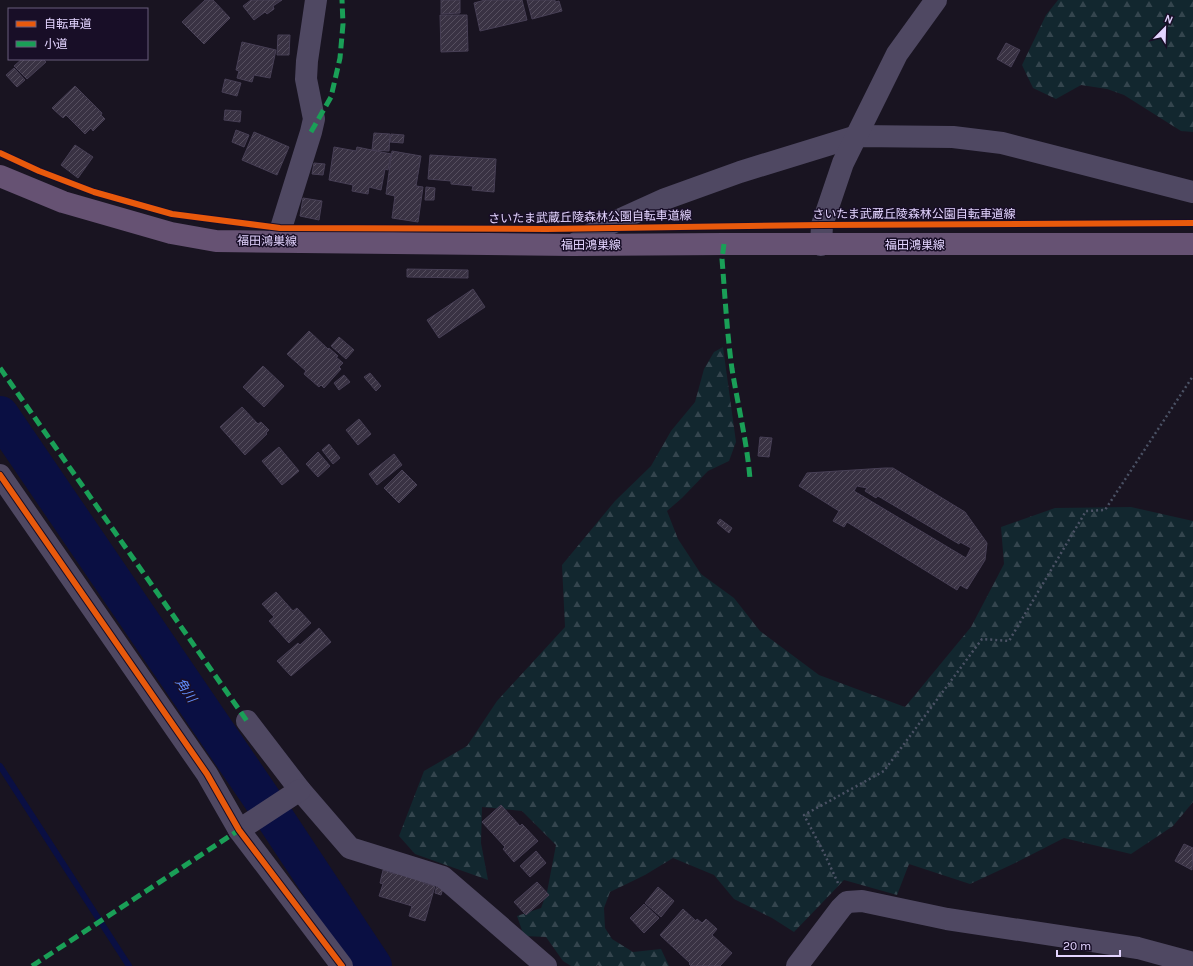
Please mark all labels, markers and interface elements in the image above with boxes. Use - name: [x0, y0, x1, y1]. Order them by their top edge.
- legend: [8, 8, 148, 60]
- north arrow: [1145, 8, 1185, 48]
- text: N: [1163, 12, 1175, 27]
- text: 自転車道: [44, 17, 92, 31]
- text: 小道: [44, 37, 68, 51]
- street label: さいたま武蔵丘陵森林公園自転車道線: [812, 207, 1016, 221]
- street label: さいたま武蔵丘陵森林公園自転車道線: [488, 208, 692, 226]
- street label: 福田鴻巣線: [237, 233, 297, 249]
- street label: 福田鴻巣線: [561, 238, 621, 252]
- street label: 福田鴻巣線: [885, 238, 945, 252]
- water label: 角川: [173, 675, 201, 707]
- scale bar: [1057, 932, 1120, 958]
- text: 20 m: [1063, 939, 1091, 953]

